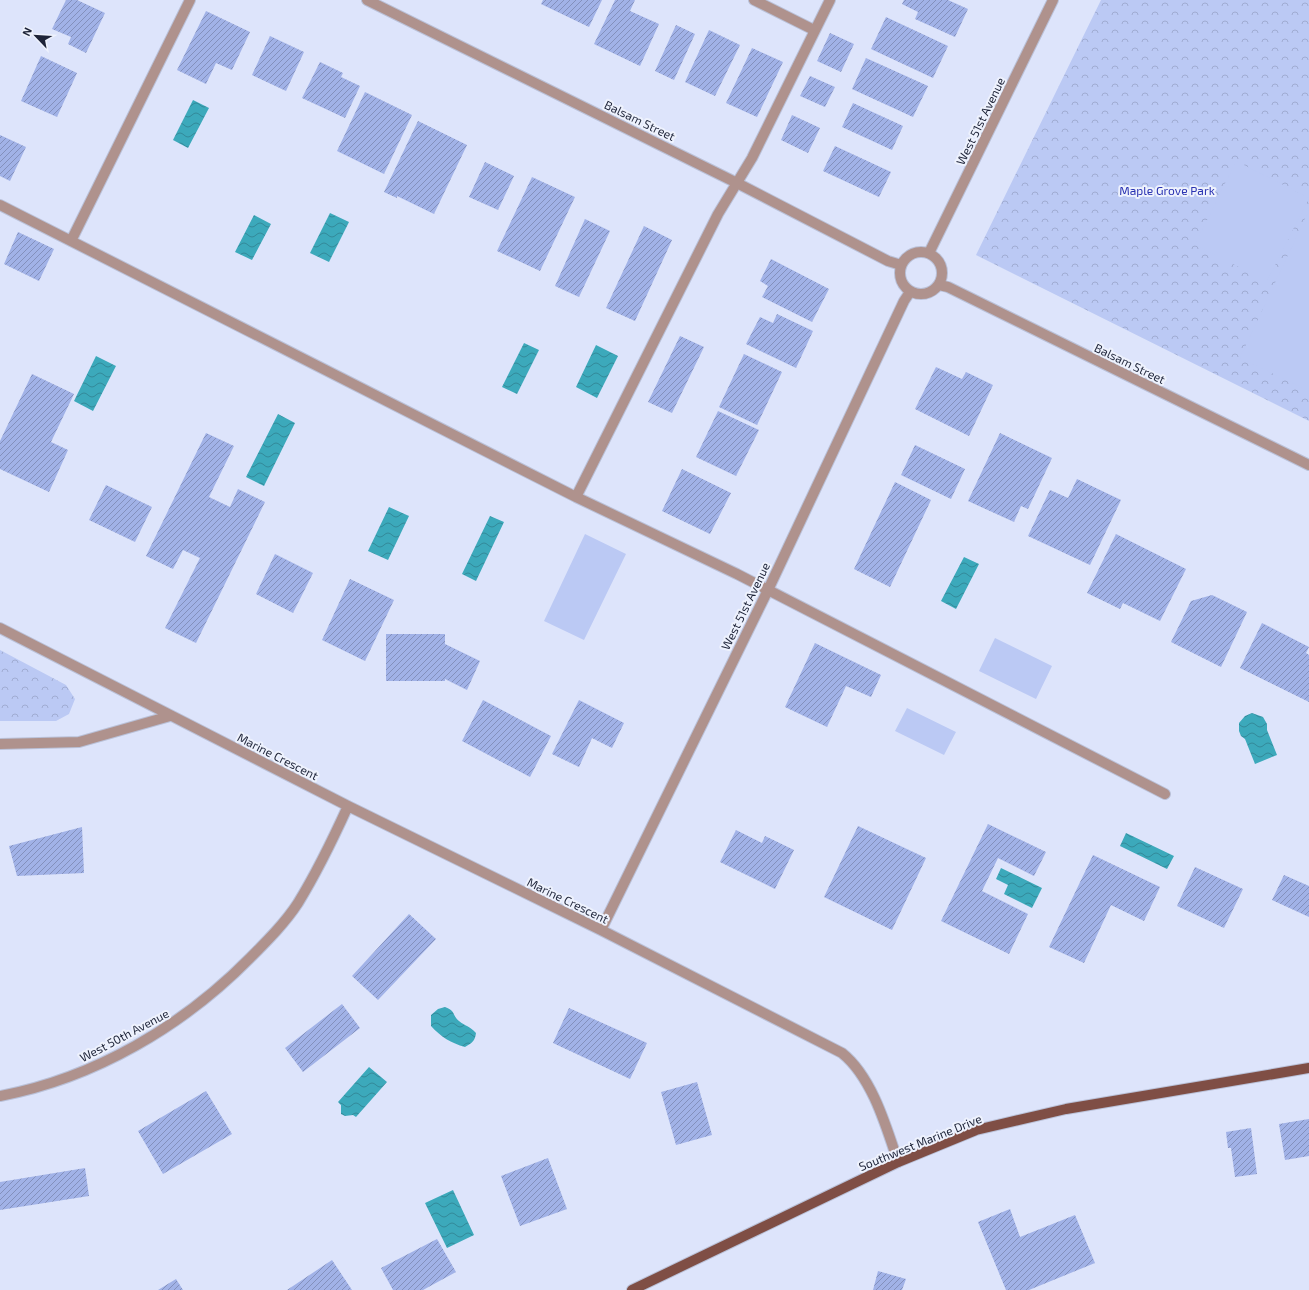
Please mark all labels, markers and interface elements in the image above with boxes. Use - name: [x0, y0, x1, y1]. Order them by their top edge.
- north arrow: [16, 16, 56, 56]
- text: N: [19, 25, 34, 38]
- street label: West 51st Avenue: [953, 75, 1007, 167]
- street label: Balsam Street: [602, 97, 678, 143]
- park label: Maple Grove Park: [1119, 183, 1215, 197]
- street label: Balsam Street: [1092, 340, 1168, 386]
- street label: West 51st Avenue: [718, 560, 772, 652]
- street label: Marine Crescent: [235, 730, 321, 783]
- street label: Marine Crescent: [525, 874, 611, 926]
- street label: West 50th Avenue: [77, 1006, 171, 1064]
- street label: Southwest Marine Drive: [857, 1111, 983, 1173]

